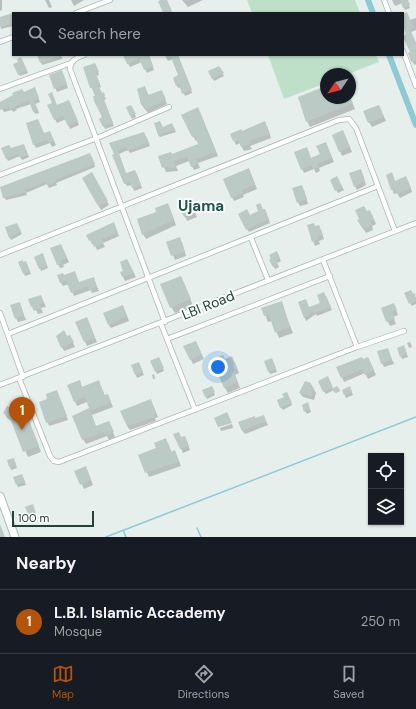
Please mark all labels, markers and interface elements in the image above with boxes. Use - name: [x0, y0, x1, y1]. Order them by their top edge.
- search box: [12, 12, 404, 56]
- icon: search: [26, 23, 48, 45]
- text: Search here: [58, 24, 141, 44]
- north arrow: [320, 68, 356, 104]
- district label: Ujama: [178, 196, 224, 216]
- street label: LBI Road: [179, 286, 237, 324]
- your location: [208, 357, 228, 377]
- pin: 1: [9, 397, 35, 430]
- map controls: [368, 453, 404, 525]
- button: locate: [368, 453, 404, 489]
- button: layers: [368, 489, 404, 525]
- scale bar: [12, 509, 94, 528]
- text: 100 m: [18, 511, 49, 525]
- text: Nearby: [16, 552, 76, 574]
- text: L.B.I. Islamic Accademy: [54, 603, 226, 623]
- text: 1: [27, 613, 31, 630]
- text: 250 m: [361, 613, 400, 630]
- text: Mosque: [54, 623, 102, 640]
- tab: Map: [52, 663, 74, 701]
- tab: Directions: [178, 663, 230, 701]
- tab: Saved: [333, 663, 364, 701]

